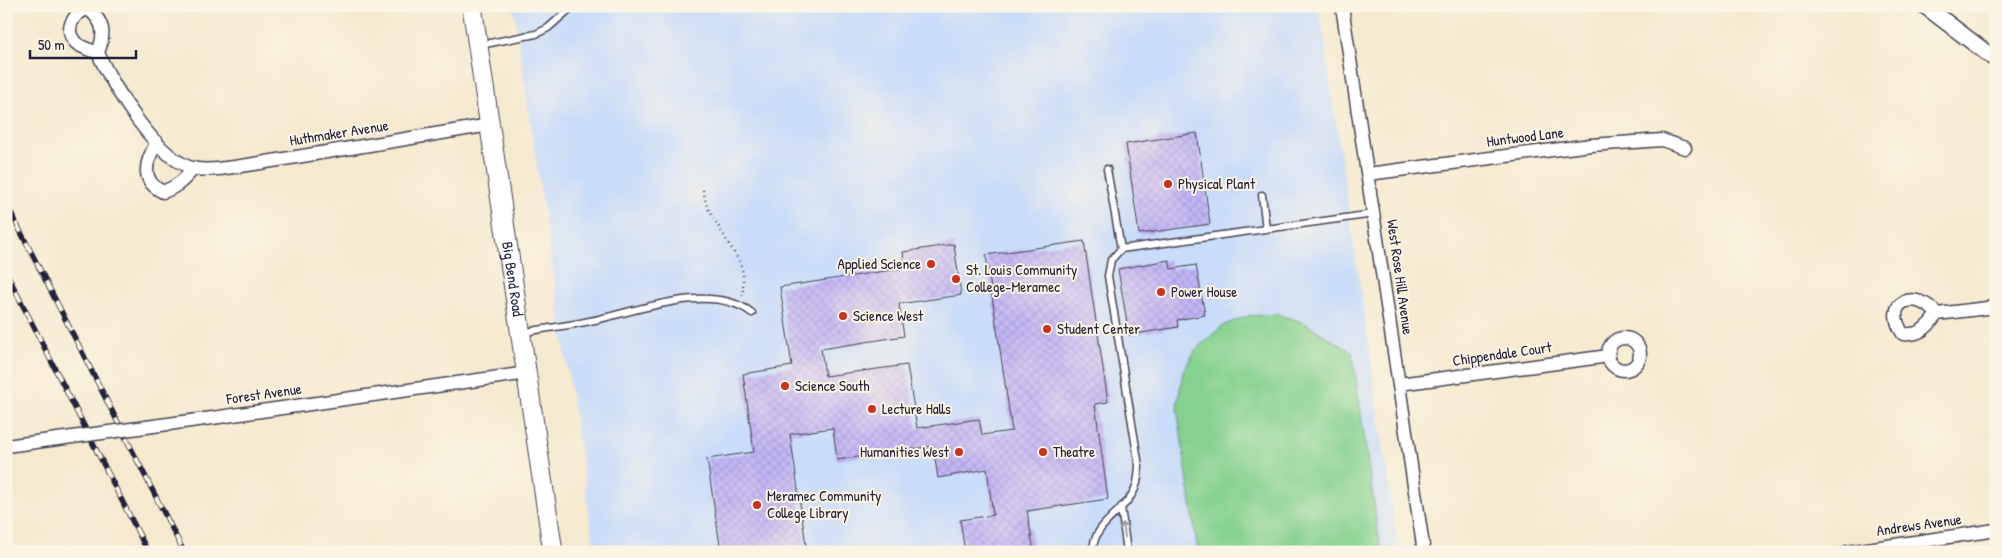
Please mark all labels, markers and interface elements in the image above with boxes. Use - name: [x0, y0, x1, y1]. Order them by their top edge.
- scale bar: [30, 28, 136, 60]
- text: 50 m: [38, 34, 65, 55]
- street label: Huthmaker Avenue: [288, 114, 390, 151]
- street label: Huntwood Lane: [1485, 121, 1565, 152]
- place label: Physical Plant: [1178, 173, 1256, 194]
- marker: Physical Plant: [1162, 178, 1174, 190]
- street label: West Rose Hill Avenue: [1382, 218, 1419, 336]
- street label: Big Bend Road: [497, 240, 529, 318]
- place label: Applied Science: [838, 253, 921, 274]
- marker: Applied Science: [925, 258, 937, 270]
- place label: St. Louis Community College-Meramec: [966, 259, 1077, 297]
- marker: St. Louis Community College-Meramec: [950, 273, 962, 285]
- place label: Power House: [1171, 281, 1237, 302]
- marker: Power House: [1155, 286, 1167, 298]
- place label: Science West: [853, 305, 924, 326]
- marker: Science West: [837, 310, 849, 322]
- place label: Student Center: [1057, 318, 1140, 339]
- marker: Student Center: [1041, 323, 1053, 335]
- street label: Chippendale Court: [1451, 336, 1554, 371]
- place label: Science South: [795, 375, 869, 396]
- street label: Forest Avenue: [224, 378, 303, 409]
- marker: Science South: [779, 380, 791, 392]
- place label: Lecture Halls: [882, 398, 951, 419]
- marker: Lecture Halls: [866, 403, 878, 415]
- place label: Humanities West: [860, 441, 950, 462]
- place label: Theatre: [1053, 441, 1095, 462]
- marker: Humanities West: [953, 446, 965, 458]
- marker: Theatre: [1037, 446, 1049, 458]
- place label: Meramec Community College Library: [767, 485, 881, 523]
- marker: Meramec Community College Library: [751, 499, 763, 511]
- street label: Andrews Avenue: [1875, 508, 1963, 541]
- one-way arrow: [1119, 522, 1129, 538]

